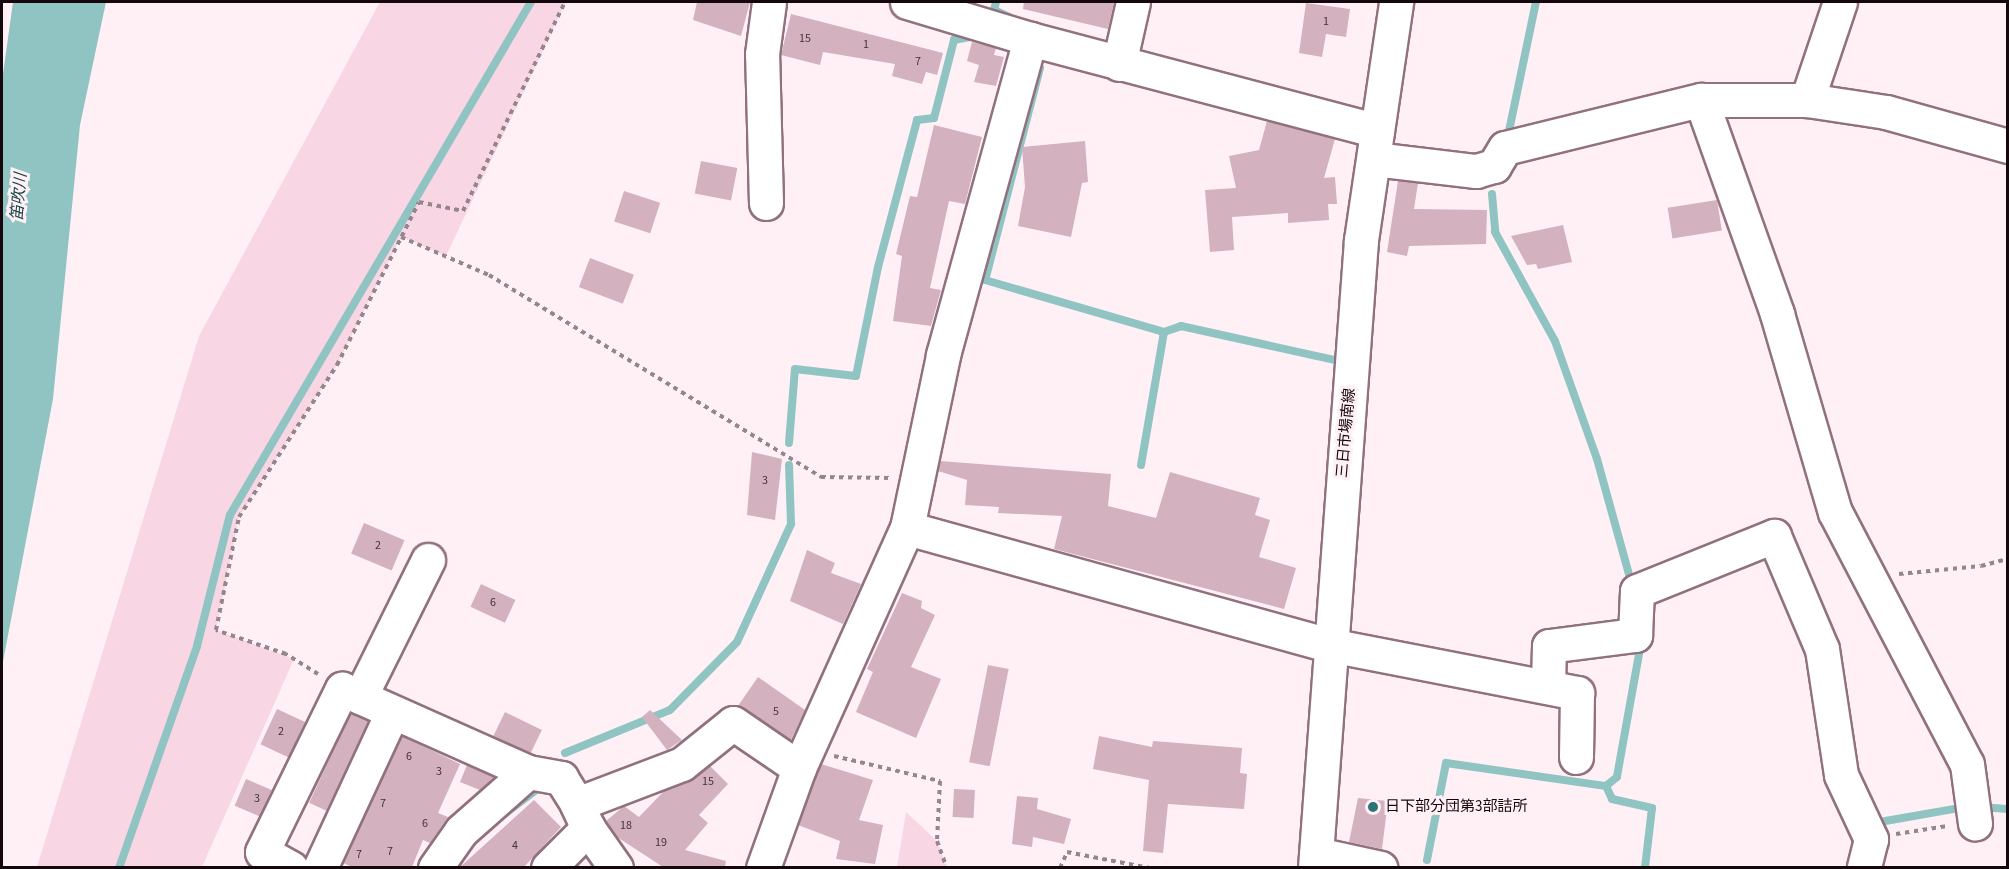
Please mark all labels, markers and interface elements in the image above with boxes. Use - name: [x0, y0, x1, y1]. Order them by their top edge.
- house number: 1: [1323, 15, 1329, 29]
- house number: 15: [799, 32, 811, 46]
- house number: 1: [863, 38, 869, 52]
- house number: 7: [915, 55, 921, 69]
- water label: 笛吹川: [7, 172, 31, 222]
- street label: 三日市場南線: [1333, 387, 1359, 479]
- house number: 3: [762, 474, 768, 488]
- house number: 2: [375, 539, 381, 553]
- house number: 6: [490, 596, 496, 610]
- house number: 5: [773, 705, 779, 719]
- house number: 2: [278, 725, 284, 739]
- house number: 6: [406, 750, 412, 764]
- house number: 3: [436, 765, 442, 779]
- house number: 15: [702, 775, 714, 789]
- house number: 3: [254, 792, 260, 806]
- house number: 7: [380, 797, 386, 811]
- place label: 日下部分団第3部詰所: [1385, 798, 1527, 816]
- marker: 日下部分団第3部詰所: [1366, 800, 1380, 814]
- house number: 6: [422, 817, 428, 831]
- house number: 18: [620, 819, 632, 833]
- house number: 19: [655, 836, 667, 850]
- house number: 4: [512, 839, 518, 853]
- house number: 7: [387, 845, 393, 859]
- house number: 7: [356, 848, 362, 862]

